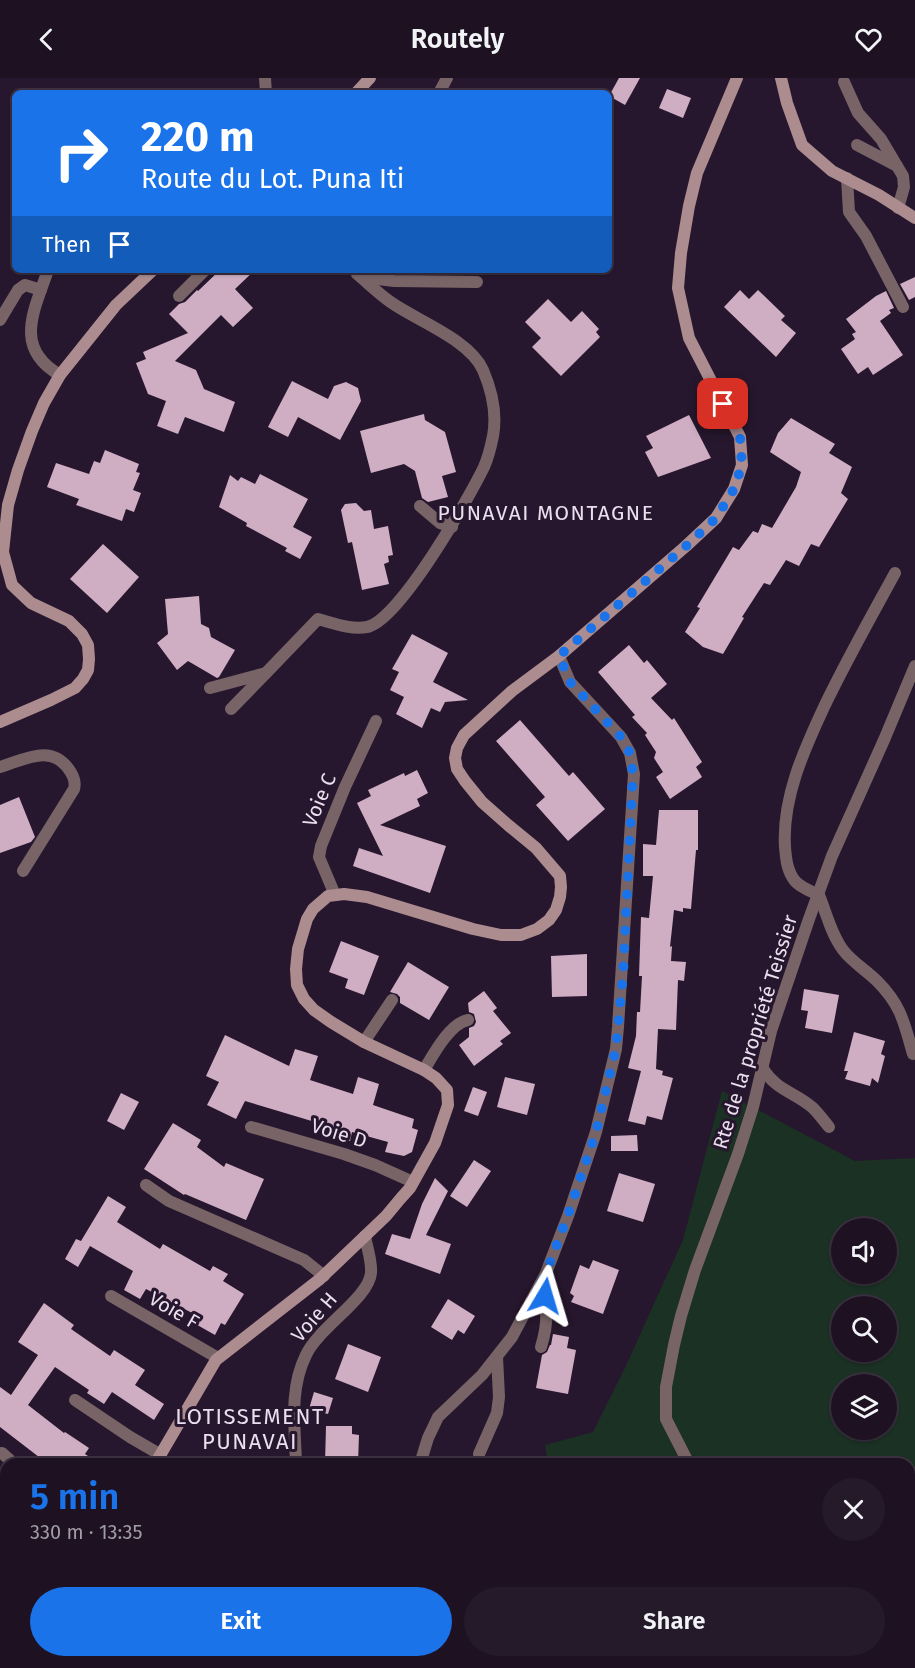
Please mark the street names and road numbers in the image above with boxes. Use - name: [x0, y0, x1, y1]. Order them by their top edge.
- street label: Voie C: [297, 770, 341, 830]
- street label: Rte de la propriété Teissier: [708, 912, 802, 1152]
- street label: Voie D: [308, 1113, 370, 1153]
- street label: Voie F: [145, 1286, 204, 1334]
- street label: Voie H: [286, 1287, 342, 1347]

